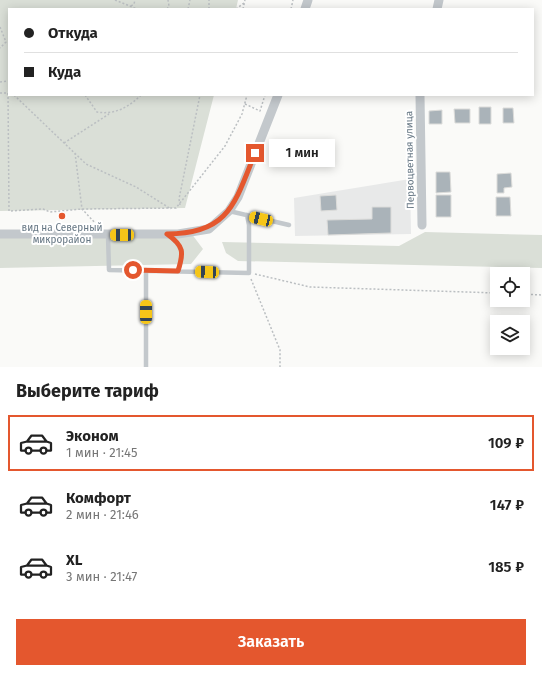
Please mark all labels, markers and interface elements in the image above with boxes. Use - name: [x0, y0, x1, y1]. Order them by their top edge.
- text: Откуда: [48, 24, 98, 42]
- text: Куда: [48, 63, 81, 81]
- street label: Первоцветная улица: [403, 111, 417, 209]
- callout: 1 мин: [269, 139, 335, 167]
- route end: [246, 144, 264, 162]
- text: 1 мин: [285, 145, 319, 160]
- car: [248, 210, 274, 228]
- marker: вид на Северный микрорайон: [57, 211, 67, 221]
- place label: вид на Северный микрорайон: [22, 222, 103, 246]
- car: [110, 229, 134, 241]
- route start: [124, 261, 142, 279]
- car: [195, 266, 219, 278]
- map controls: [490, 267, 530, 355]
- button: locate: [490, 267, 530, 307]
- car: [140, 300, 152, 324]
- button: layers: [490, 315, 530, 355]
- text: Выберите тариф: [16, 380, 159, 402]
- icon: car: [18, 425, 54, 461]
- text: Эконом: [66, 427, 119, 445]
- text: 109 ₽: [488, 434, 524, 452]
- text: 1 мин · 21:45: [66, 445, 137, 460]
- icon: car: [18, 487, 54, 523]
- text: Комфорт: [66, 489, 131, 507]
- text: 147 ₽: [490, 496, 524, 514]
- text: 2 мин · 21:46: [66, 507, 139, 522]
- icon: car: [18, 549, 54, 585]
- text: XL: [66, 551, 82, 569]
- text: 185 ₽: [488, 558, 524, 576]
- text: 3 мин · 21:47: [66, 569, 137, 584]
- button: Заказать: [16, 619, 526, 665]

